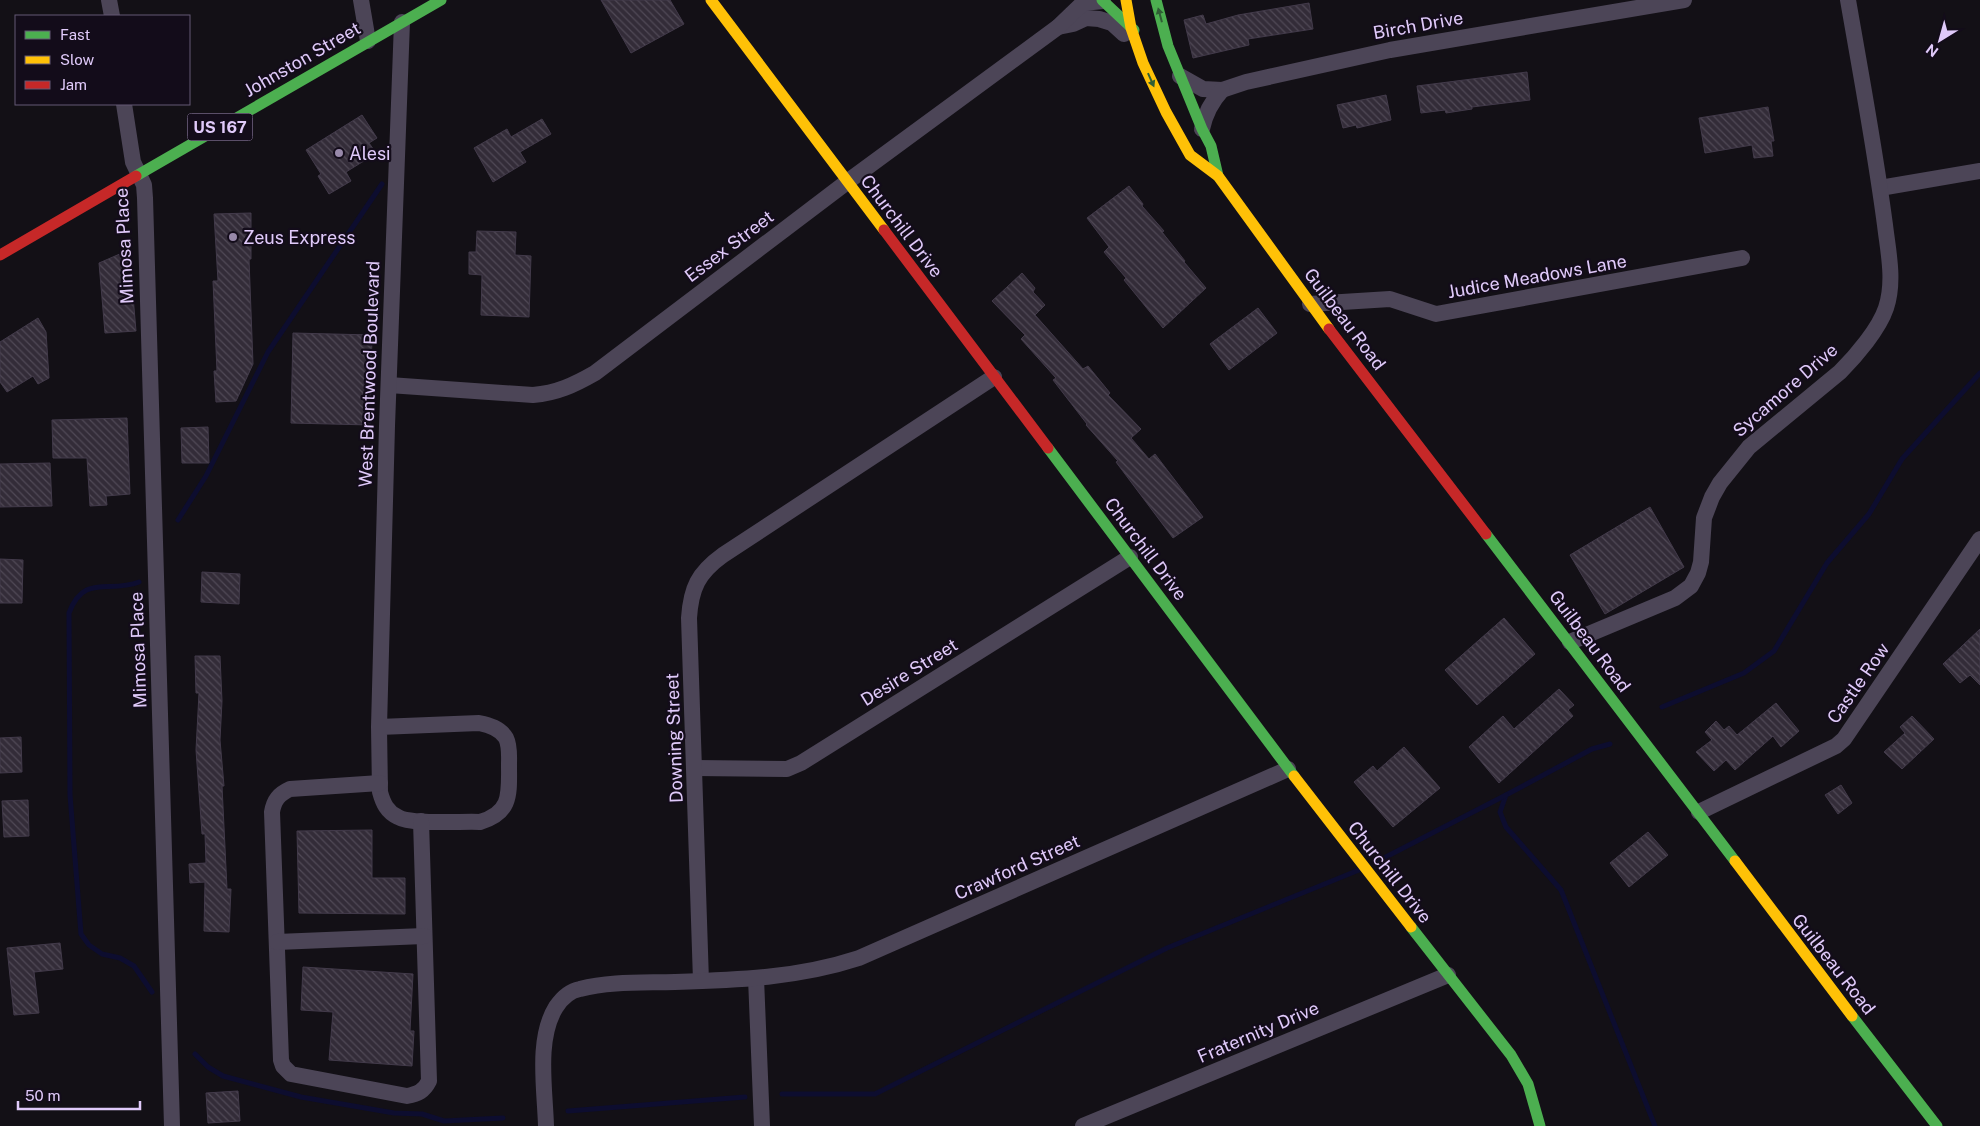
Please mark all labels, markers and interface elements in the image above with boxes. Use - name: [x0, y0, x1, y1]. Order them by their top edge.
- street label: Birch Drive: [1371, 7, 1465, 43]
- one-way arrow: [1156, 8, 1164, 23]
- legend: [15, 15, 190, 105]
- north arrow: [1915, 15, 1965, 65]
- street label: Johnston Street: [240, 17, 364, 101]
- text: Fast: [60, 26, 90, 43]
- text: N: [1923, 41, 1941, 60]
- text: Slow: [60, 51, 95, 68]
- one-way arrow: [1147, 73, 1155, 87]
- text: Jam: [60, 76, 87, 93]
- road number: US 167: [188, 114, 252, 140]
- place label: Alesi: [349, 143, 390, 164]
- marker: Alesi: [333, 147, 345, 159]
- street label: Churchill Drive: [857, 171, 947, 281]
- street label: Mimosa Place: [110, 187, 138, 305]
- street label: Essex Street: [680, 206, 778, 286]
- place label: Zeus Express: [243, 227, 355, 248]
- marker: Zeus Express: [227, 231, 239, 243]
- street label: Judice Meadows Lane: [1446, 250, 1628, 302]
- street label: West Brentwood Boulevard: [355, 260, 383, 488]
- street label: Guilbeau Road: [1300, 264, 1390, 374]
- street label: Sycamore Drive: [1729, 339, 1841, 441]
- street label: Churchill Drive: [1101, 494, 1191, 604]
- street label: Guilbeau Road: [1545, 586, 1635, 696]
- street label: Mimosa Place: [125, 591, 151, 709]
- street label: Desire Street: [857, 634, 961, 710]
- street label: Castle Row: [1823, 639, 1893, 727]
- street label: Downing Street: [661, 673, 687, 803]
- street label: Churchill Drive: [1344, 817, 1436, 927]
- street label: Crawford Street: [951, 830, 1083, 904]
- street label: Guilbeau Road: [1788, 909, 1880, 1019]
- street label: Fraternity Drive: [1194, 997, 1322, 1067]
- scale bar: [18, 1078, 140, 1110]
- text: 50 m: [25, 1087, 60, 1104]

